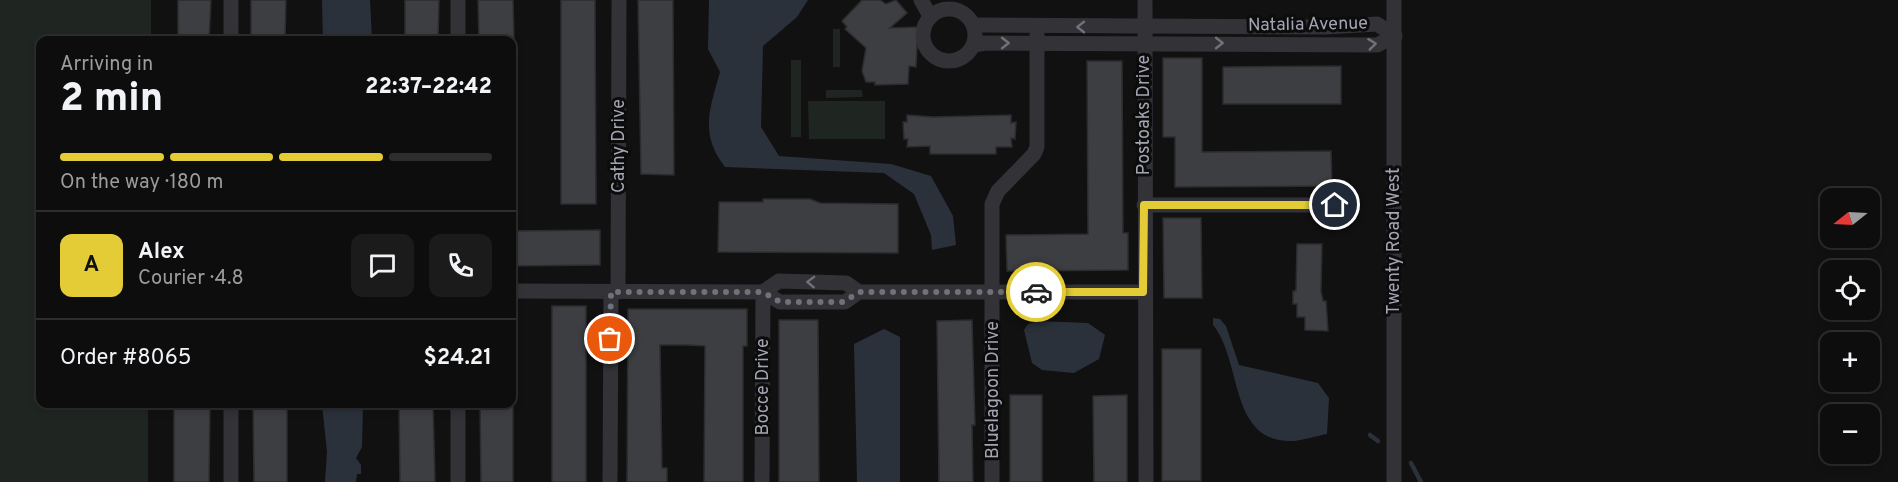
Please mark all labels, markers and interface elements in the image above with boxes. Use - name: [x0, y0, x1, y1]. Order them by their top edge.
- street label: Natalia Avenue: [1248, 12, 1368, 38]
- one-way arrow: [1077, 21, 1086, 33]
- one-way arrow: [1001, 37, 1010, 49]
- one-way arrow: [1214, 37, 1223, 49]
- one-way arrow: [1367, 38, 1377, 50]
- text: Arriving in: [60, 52, 153, 78]
- street label: Postoaks Drive: [1133, 55, 1156, 175]
- text: 22:37–22:42: [365, 74, 492, 101]
- text: 2 min: [60, 76, 163, 125]
- street label: Cathy Drive: [608, 99, 631, 193]
- street label: Twenty Road West: [1383, 167, 1406, 315]
- text: On the way · 180 m: [60, 170, 223, 196]
- pin: [1309, 179, 1360, 230]
- icon: home: [1318, 188, 1351, 221]
- north arrow: [1820, 188, 1880, 248]
- map controls: [1820, 188, 1880, 464]
- button: chat: [351, 234, 414, 297]
- button: phone: [429, 234, 492, 297]
- text: Alex: [138, 239, 185, 266]
- text: A: [84, 252, 99, 279]
- button: locate: [1820, 260, 1880, 320]
- courier: [1006, 262, 1066, 322]
- text: Courier · 4.8: [138, 266, 244, 292]
- one-way arrow: [806, 275, 815, 288]
- icon: car: [1020, 276, 1053, 309]
- pin: [584, 313, 635, 364]
- street label: Bluelagoon Drive: [982, 321, 1005, 459]
- icon: bag: [593, 322, 626, 355]
- button: +: [1820, 332, 1880, 392]
- street label: Bocce Drive: [752, 338, 775, 436]
- text: Order #8065: [60, 345, 191, 372]
- text: $24.21: [424, 345, 492, 372]
- button: −: [1820, 404, 1880, 464]

